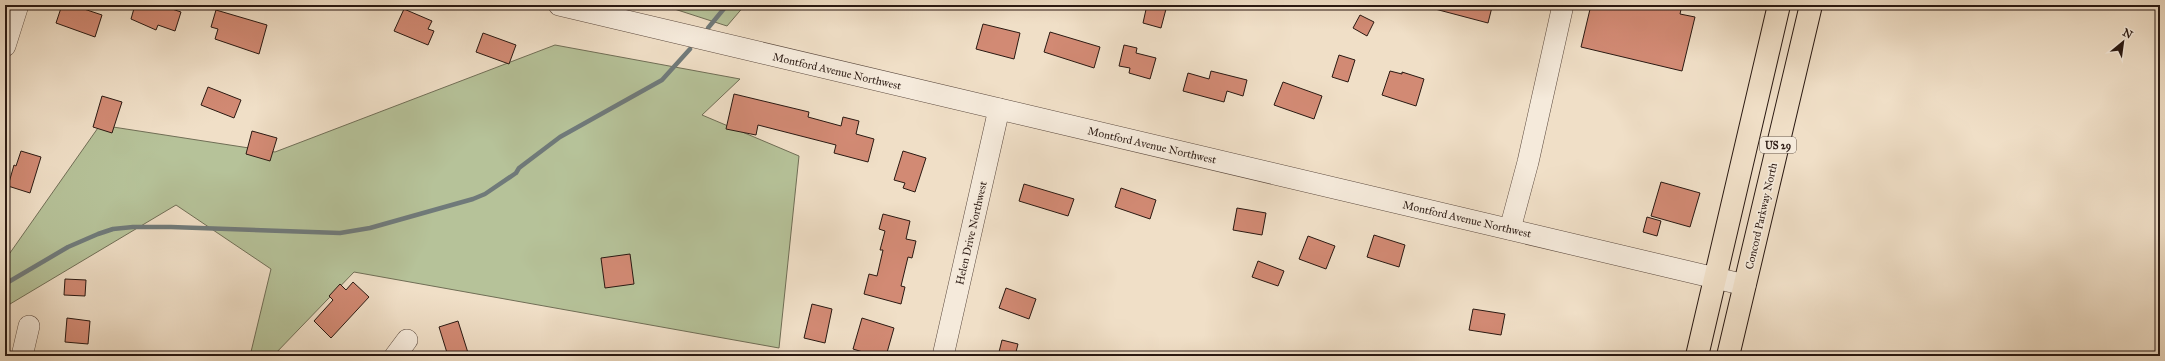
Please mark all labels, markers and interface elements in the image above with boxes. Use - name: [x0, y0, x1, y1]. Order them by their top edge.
- north arrow: [2103, 22, 2143, 62]
- text: N: [2120, 26, 2135, 42]
- street label: Montford Avenue Northwest: [771, 50, 903, 93]
- street label: Montford Avenue Northwest: [1086, 124, 1218, 167]
- road number: US 29: [1760, 137, 1796, 153]
- street label: Concord Parkway North: [1743, 161, 1780, 271]
- street label: Helen Drive Northwest: [953, 180, 990, 286]
- street label: Montford Avenue Northwest: [1401, 198, 1533, 241]

